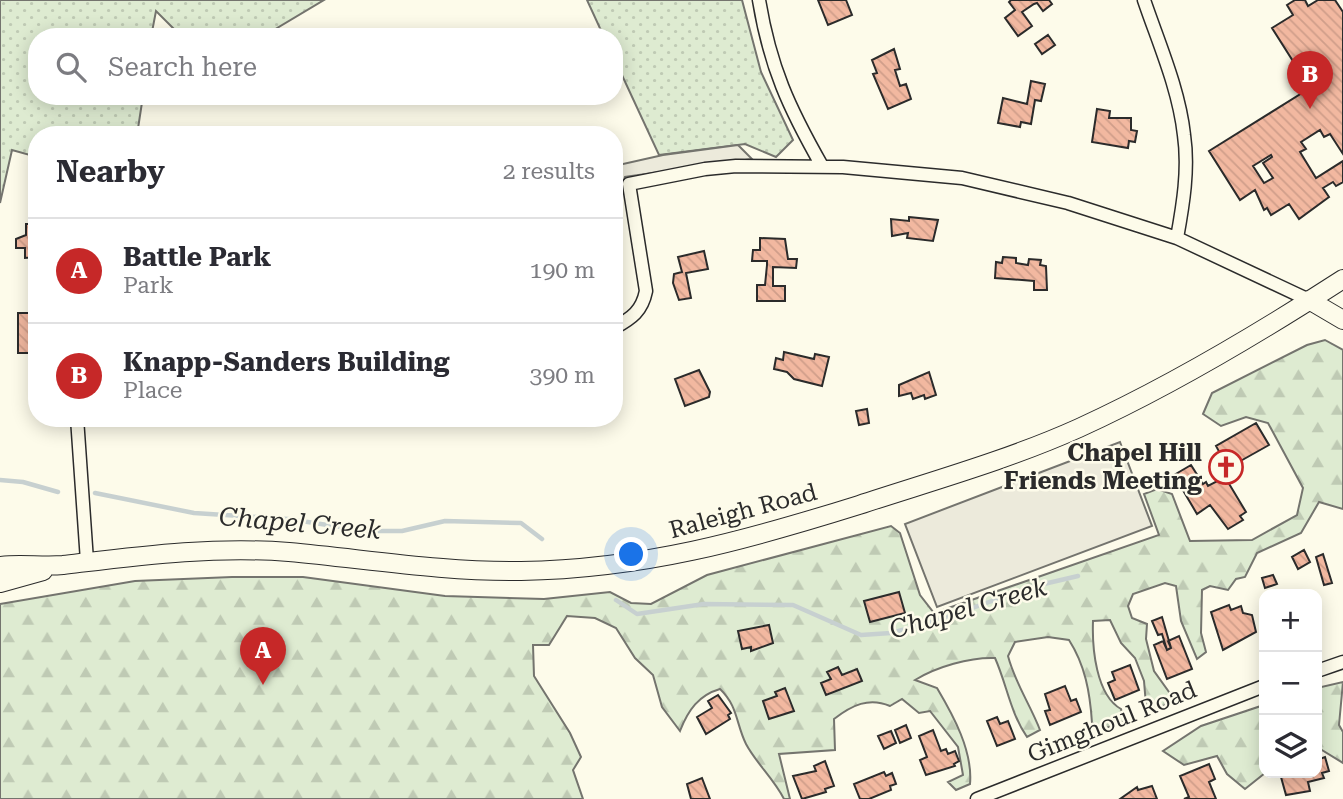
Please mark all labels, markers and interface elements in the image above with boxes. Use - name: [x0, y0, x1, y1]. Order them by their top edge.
- search box: [28, 28, 623, 105]
- icon: search: [52, 48, 90, 86]
- pin: B: [1287, 51, 1333, 109]
- text: Search here: [108, 52, 257, 82]
- text: Nearby: [56, 154, 165, 189]
- text: 2 results: [503, 158, 595, 185]
- text: Battle Park: [123, 242, 271, 272]
- text: A: [71, 257, 87, 284]
- text: 190 m: [530, 257, 595, 284]
- text: Park: [123, 272, 174, 299]
- text: Knapp-Sanders Building: [123, 347, 450, 377]
- text: B: [71, 362, 87, 389]
- text: 390 m: [530, 362, 595, 389]
- text: Place: [123, 377, 182, 404]
- place label: Chapel Hill Friends Meeting: [1004, 439, 1202, 495]
- church icon: Chapel Hill Friends Meeting: [1207, 448, 1245, 486]
- street label: Raleigh Road: [666, 478, 820, 544]
- water label: Chapel Creek: [218, 501, 383, 545]
- your location: [614, 537, 648, 571]
- water label: Chapel Creek: [886, 571, 1051, 645]
- map controls: [1259, 589, 1322, 778]
- button: +: [1259, 589, 1322, 652]
- pin: A: [240, 627, 286, 685]
- button: −: [1259, 652, 1322, 715]
- street label: Gimghoul Road: [1024, 675, 1200, 769]
- button: layers: [1259, 715, 1322, 778]

